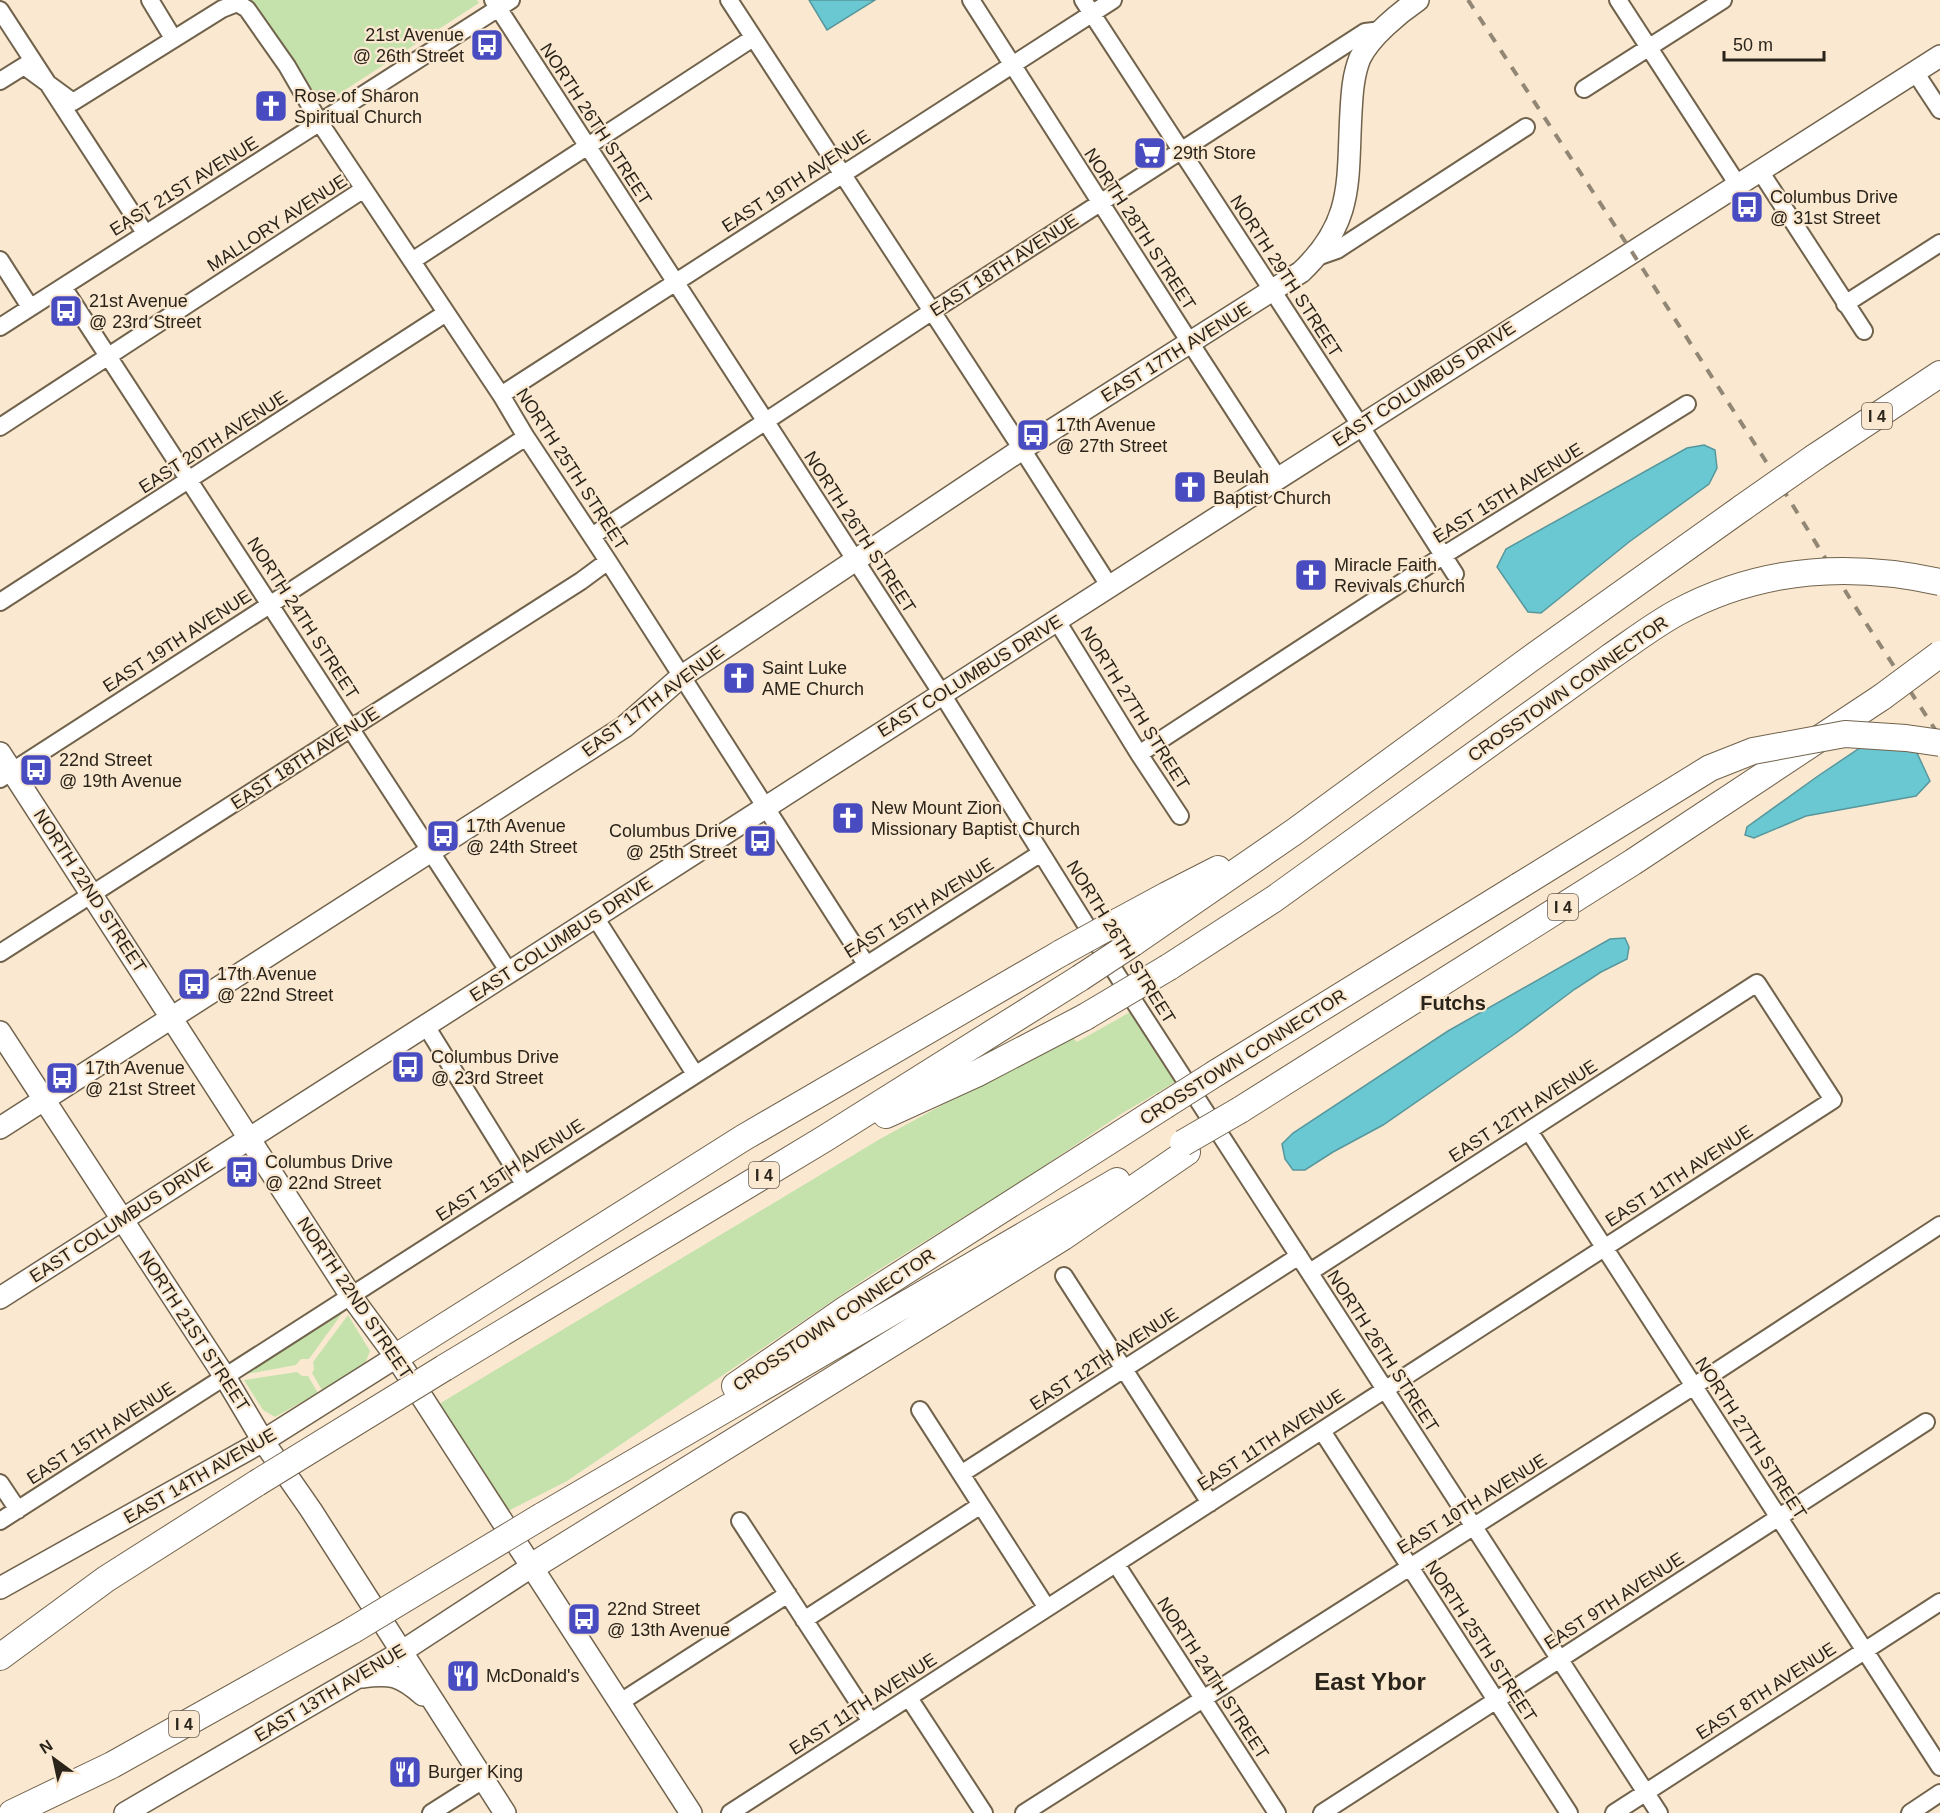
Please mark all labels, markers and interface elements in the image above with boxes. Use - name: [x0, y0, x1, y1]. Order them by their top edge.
- scale bar: [1724, 24, 1824, 62]
- place label: 21st Avenue @ 26th Street: [353, 25, 464, 66]
- bus stop icon: 21st Avenue @ 26th Street: [469, 27, 505, 63]
- text: 50 m: [1733, 35, 1773, 55]
- street label: NORTH 26TH STREET: [536, 39, 656, 209]
- place label: Rose of Sharon Spiritual Church: [294, 86, 422, 127]
- church icon: Rose of Sharon Spiritual Church: [253, 88, 289, 124]
- street label: EAST 19TH AVENUE: [718, 126, 874, 236]
- street label: EAST 21ST AVENUE: [106, 132, 262, 240]
- supermarket icon: 29th Store: [1132, 135, 1168, 171]
- place label: 29th Store: [1173, 143, 1256, 163]
- street label: NORTH 28TH STREET: [1080, 144, 1200, 314]
- street label: MALLORY AVENUE: [204, 170, 350, 276]
- place label: Columbus Drive @ 31st Street: [1770, 187, 1898, 228]
- bus stop icon: Columbus Drive @ 31st Street: [1729, 189, 1765, 225]
- street label: NORTH 29TH STREET: [1226, 191, 1346, 361]
- street label: EAST 18TH AVENUE: [926, 210, 1082, 320]
- place label: 21st Avenue @ 23rd Street: [89, 291, 201, 332]
- bus stop icon: 21st Avenue @ 23rd Street: [48, 293, 84, 329]
- street label: EAST 17TH AVENUE: [1098, 298, 1254, 406]
- street label: EAST COLUMBUS DRIVE: [1329, 317, 1519, 451]
- street label: NORTH 25TH STREET: [512, 384, 632, 554]
- street label: EAST 20TH AVENUE: [135, 387, 291, 497]
- road number: I 4: [1862, 403, 1892, 429]
- place label: 17th Avenue @ 27th Street: [1056, 415, 1167, 456]
- bus stop icon: 17th Avenue @ 27th Street: [1015, 417, 1051, 453]
- street label: EAST 15TH AVENUE: [1430, 439, 1586, 547]
- street label: NORTH 26TH STREET: [800, 447, 920, 617]
- place label: Beulah Baptist Church: [1213, 467, 1331, 508]
- church icon: Beulah Baptist Church: [1172, 469, 1208, 505]
- street label: NORTH 24TH STREET: [243, 533, 363, 703]
- place label: Miracle Faith Revivals Church: [1334, 555, 1465, 596]
- church icon: Miracle Faith Revivals Church: [1293, 557, 1329, 593]
- street label: EAST 19TH AVENUE: [99, 586, 255, 696]
- street label: EAST COLUMBUS DRIVE: [874, 611, 1066, 741]
- street label: CROSSTOWN CONNECTOR: [1464, 612, 1672, 766]
- street label: NORTH 27TH STREET: [1077, 623, 1193, 793]
- street label: EAST 17TH AVENUE: [578, 641, 728, 761]
- place label: Saint Luke AME Church: [762, 658, 864, 699]
- church icon: Saint Luke AME Church: [721, 660, 757, 696]
- street label: EAST 18TH AVENUE: [227, 703, 383, 813]
- place label: 22nd Street @ 19th Avenue: [59, 750, 182, 791]
- bus stop icon: 22nd Street @ 19th Avenue: [18, 752, 54, 788]
- place label: New Mount Zion Missionary Baptist Church: [871, 798, 1080, 839]
- church icon: New Mount Zion Missionary Baptist Church: [830, 800, 866, 836]
- street label: NORTH 22ND STREET: [30, 806, 150, 976]
- place label: 17th Avenue @ 24th Street: [466, 816, 577, 857]
- bus stop icon: 17th Avenue @ 24th Street: [425, 818, 461, 854]
- place label: Columbus Drive @ 25th Street: [609, 821, 737, 862]
- bus stop icon: Columbus Drive @ 25th Street: [742, 823, 778, 859]
- street label: EAST 15TH AVENUE: [841, 854, 997, 962]
- street label: NORTH 26TH STREET: [1063, 857, 1179, 1027]
- street label: EAST COLUMBUS DRIVE: [466, 872, 656, 1006]
- road number: I 4: [1548, 894, 1578, 920]
- place label: 17th Avenue @ 22nd Street: [217, 964, 333, 1005]
- bus stop icon: 17th Avenue @ 22nd Street: [176, 966, 212, 1002]
- street label: CROSSTOWN CONNECTOR: [1136, 985, 1350, 1129]
- district label: Futchs: [1420, 992, 1486, 1014]
- place label: Columbus Drive @ 23rd Street: [431, 1047, 559, 1088]
- bus stop icon: Columbus Drive @ 23rd Street: [390, 1049, 426, 1085]
- street label: EAST 12TH AVENUE: [1445, 1056, 1601, 1166]
- place label: 17th Avenue @ 21st Street: [85, 1058, 195, 1099]
- bus stop icon: 17th Avenue @ 21st Street: [44, 1060, 80, 1096]
- street label: EAST 15TH AVENUE: [432, 1115, 588, 1225]
- street label: EAST 11TH AVENUE: [1602, 1121, 1756, 1231]
- place label: Columbus Drive @ 22nd Street: [265, 1152, 393, 1193]
- street label: EAST COLUMBUS DRIVE: [26, 1153, 216, 1287]
- bus stop icon: Columbus Drive @ 22nd Street: [224, 1154, 260, 1190]
- road number: I 4: [749, 1162, 779, 1188]
- street label: NORTH 22ND STREET: [293, 1213, 417, 1383]
- street label: CROSSTOWN CONNECTOR: [729, 1245, 939, 1395]
- street label: NORTH 21ST STREET: [135, 1247, 253, 1415]
- street label: NORTH 26TH STREET: [1323, 1266, 1443, 1436]
- street label: EAST 12TH AVENUE: [1026, 1304, 1182, 1414]
- street label: NORTH 27TH STREET: [1691, 1353, 1811, 1523]
- street label: EAST 15TH AVENUE: [23, 1378, 179, 1488]
- street label: EAST 11TH AVENUE: [1194, 1385, 1348, 1495]
- street label: EAST 14TH AVENUE: [120, 1424, 280, 1528]
- street label: EAST 10TH AVENUE: [1394, 1450, 1550, 1558]
- street label: EAST 9TH AVENUE: [1540, 1548, 1688, 1654]
- street label: NORTH 25TH STREET: [1421, 1556, 1541, 1726]
- street label: NORTH 24TH STREET: [1153, 1593, 1273, 1763]
- place label: 22nd Street @ 13th Avenue: [607, 1599, 730, 1640]
- bus stop icon: 22nd Street @ 13th Avenue: [566, 1601, 602, 1637]
- street label: EAST 8TH AVENUE: [1692, 1638, 1840, 1744]
- street label: EAST 13TH AVENUE: [251, 1640, 409, 1746]
- street label: EAST 11TH AVENUE: [786, 1649, 940, 1759]
- restaurant icon: McDonald's: [445, 1658, 481, 1694]
- place label: McDonald's: [486, 1666, 579, 1686]
- district label: East Ybor: [1314, 1668, 1426, 1695]
- road number: I 4: [169, 1711, 199, 1737]
- north arrow: [24, 1729, 84, 1789]
- text: N: [37, 1737, 56, 1757]
- restaurant icon: Burger King: [387, 1754, 423, 1790]
- place label: Burger King: [428, 1762, 523, 1782]

